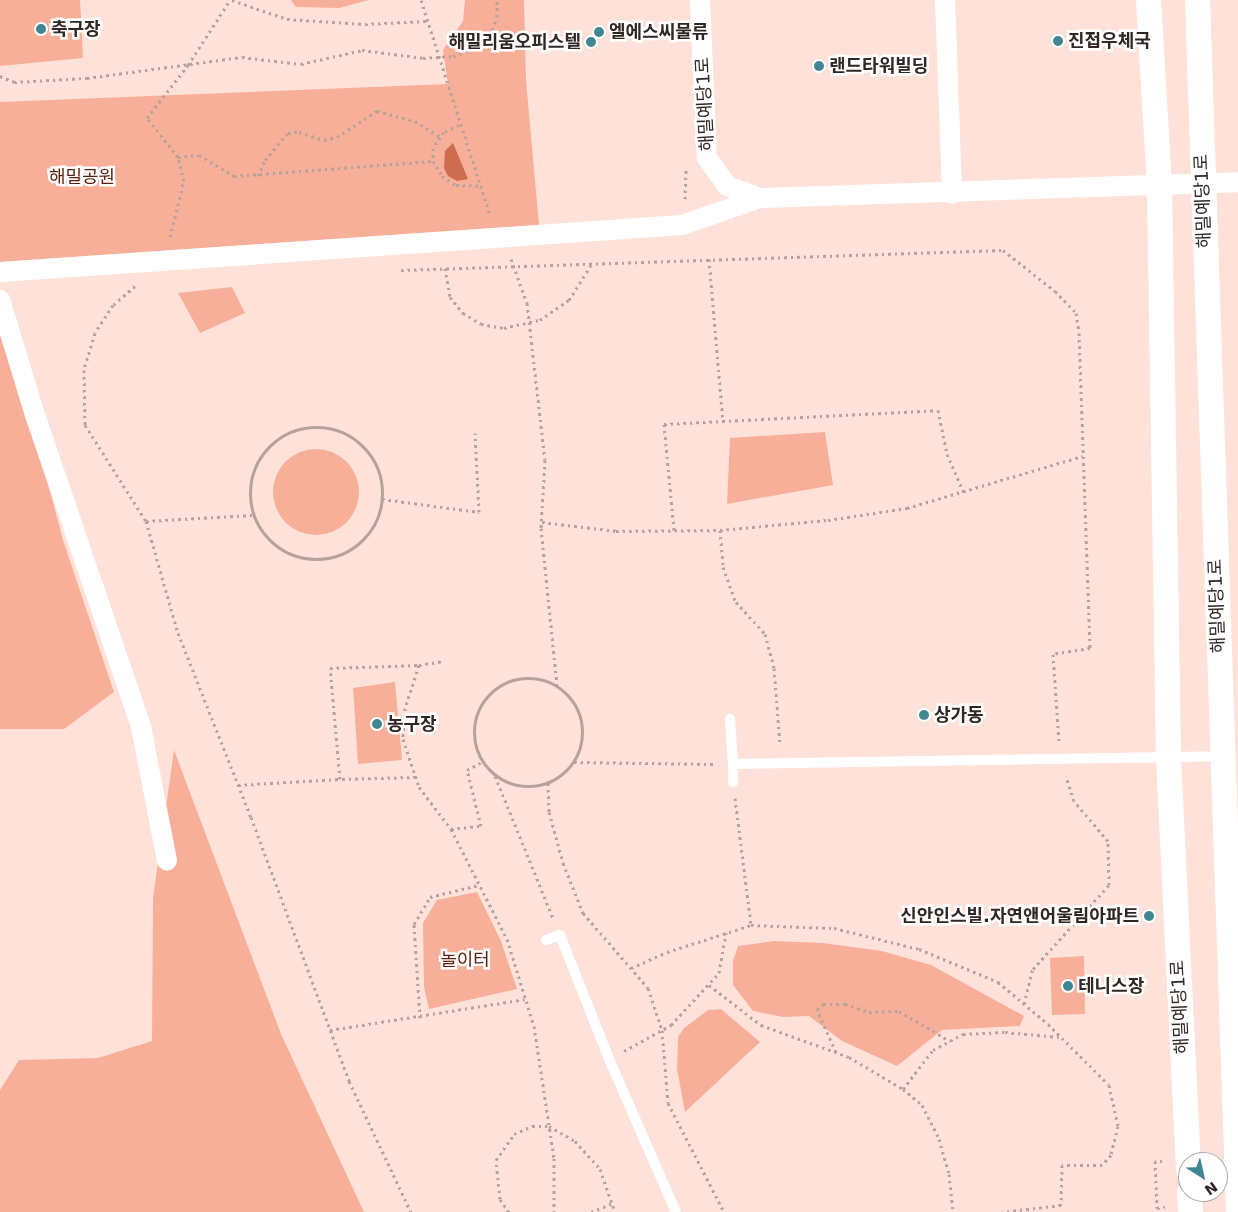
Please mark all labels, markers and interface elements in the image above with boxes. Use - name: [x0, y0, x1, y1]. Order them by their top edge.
- place label: 축구장: [51, 18, 101, 40]
- place label: 엘에스씨물류: [609, 21, 708, 43]
- marker: 축구장: [35, 23, 47, 35]
- marker: 엘에스씨물류: [593, 26, 605, 38]
- place label: 진접우체국: [1068, 30, 1151, 52]
- place label: 해밀리움오피스텔: [449, 31, 581, 53]
- marker: 진접우체국: [1052, 35, 1064, 47]
- marker: 해밀리움오피스텔: [585, 36, 597, 48]
- place label: 랜드타워빌딩: [829, 55, 928, 77]
- street label: 해밀예당1로: [692, 56, 718, 152]
- marker: 랜드타워빌딩: [813, 60, 825, 72]
- street label: 해밀예당1로: [1191, 154, 1215, 248]
- park label: 해밀공원: [49, 166, 115, 188]
- street label: 해밀예당1로: [1205, 559, 1229, 653]
- place label: 상가동: [934, 704, 984, 726]
- marker: 상가동: [918, 709, 930, 721]
- place label: 농구장: [387, 713, 437, 735]
- marker: 농구장: [371, 718, 383, 730]
- place label: 신안인스빌.자연앤어울림아파트: [900, 905, 1139, 927]
- marker: 신안인스빌.자연앤어울림아파트: [1143, 910, 1155, 922]
- park label: 놀이터: [440, 949, 490, 971]
- street label: 해밀예당1로: [1167, 959, 1193, 1055]
- place label: 테니스장: [1078, 975, 1144, 997]
- marker: 테니스장: [1062, 980, 1074, 992]
- north arrow: [1178, 1152, 1228, 1202]
- text: N: [1202, 1179, 1220, 1198]

